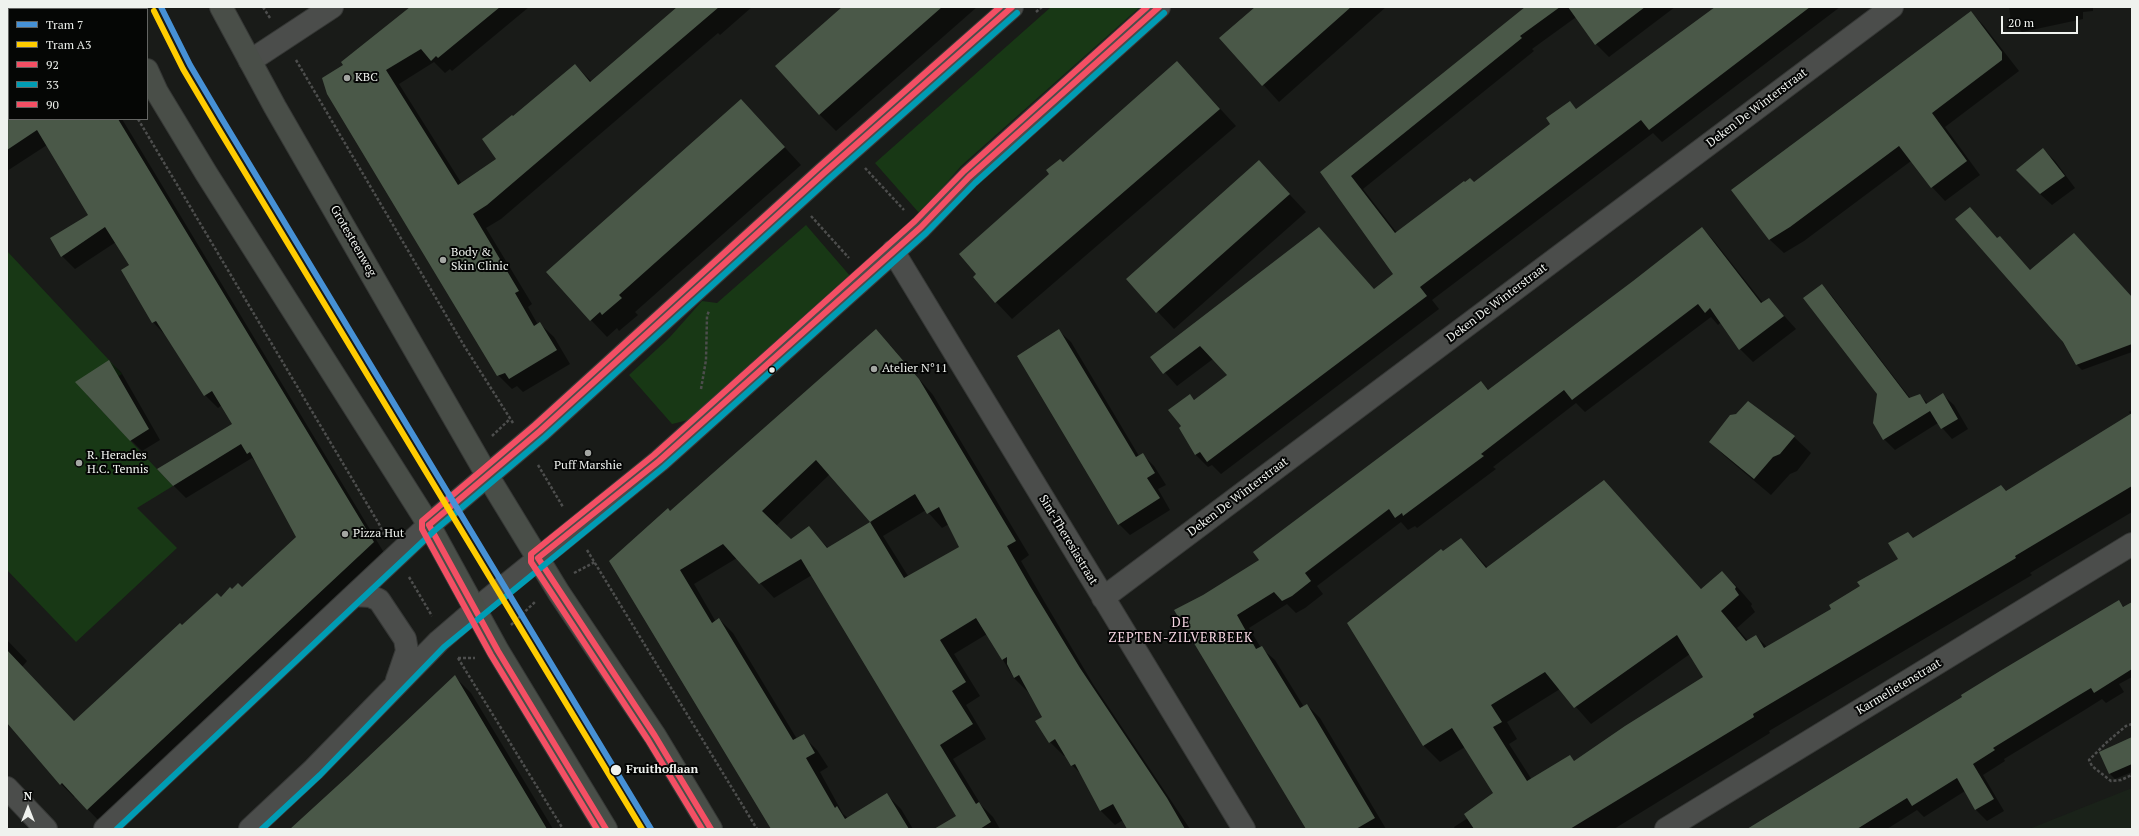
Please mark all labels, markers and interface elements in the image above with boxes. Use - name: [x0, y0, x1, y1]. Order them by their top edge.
- legend: [8, 8, 148, 120]
- scale bar: [2003, 8, 2080, 34]
- text: 20 m: [2008, 15, 2034, 30]
- text: Tram 7: [46, 17, 83, 32]
- text: Tram A3: [46, 37, 91, 52]
- text: 92: [46, 57, 59, 72]
- street label: Deken De Winterstraat: [1704, 66, 1810, 150]
- place label: KBC: [355, 71, 378, 85]
- marker: KBC: [342, 73, 352, 83]
- text: 33: [46, 77, 59, 92]
- text: 90: [46, 97, 59, 112]
- street label: Grotesteenweg: [327, 203, 379, 279]
- place label: Body & Skin Clinic: [451, 246, 509, 274]
- marker: Body & Skin Clinic: [438, 255, 448, 265]
- street label: Deken De Winterstraat: [1444, 261, 1550, 345]
- place label: Atelier N°11: [882, 362, 948, 376]
- marker: Atelier N°11: [869, 364, 879, 374]
- unlabelled marker: [767, 365, 777, 375]
- marker: Puff Marshie: [583, 448, 593, 458]
- place label: R. Heracles H.C. Tennis: [87, 449, 149, 477]
- street label: Deken De Winterstraat: [1185, 455, 1291, 539]
- marker: R. Heracles H.C. Tennis: [74, 458, 84, 468]
- place label: Puff Marshie: [554, 459, 622, 473]
- street label: Sint-Theresiastraat: [1035, 492, 1101, 588]
- place label: Pizza Hut: [353, 527, 404, 541]
- marker: Pizza Hut: [340, 529, 350, 539]
- district label: DE ZEPTEN-ZILVERBEEK: [1109, 615, 1253, 646]
- street label: Karmelietenstraat: [1854, 656, 1944, 718]
- marker: Fruithoflaan: [609, 763, 623, 777]
- place label: Fruithoflaan: [626, 763, 698, 777]
- north arrow: [8, 788, 48, 828]
- text: N: [24, 789, 32, 803]

